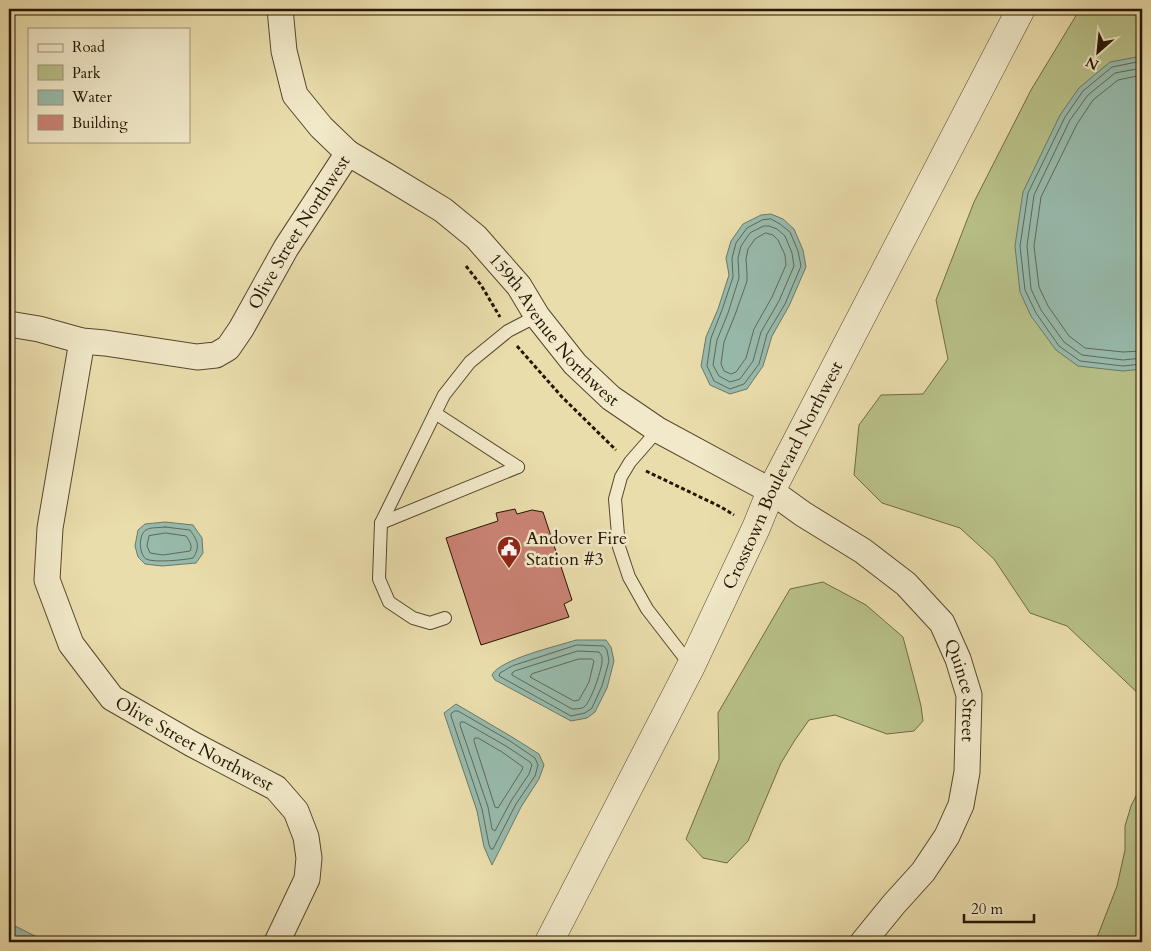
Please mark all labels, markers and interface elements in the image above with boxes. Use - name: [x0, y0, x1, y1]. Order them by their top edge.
- legend: [28, 28, 190, 142]
- north arrow: [1074, 28, 1124, 78]
- text: Road: [72, 37, 105, 57]
- text: N: [1083, 52, 1102, 74]
- text: Park: [72, 63, 101, 83]
- text: Water: [71, 87, 113, 107]
- text: Building: [72, 113, 128, 133]
- street label: Olive Street Northwest: [242, 150, 356, 314]
- street label: 159th Avenue Northwest: [483, 248, 624, 413]
- street label: Crosstown Boulevard Northwest: [716, 356, 849, 594]
- place label: Andover Fire Station #3: [526, 526, 627, 572]
- public building icon: Andover Fire Station #3: [496, 535, 522, 569]
- street label: Quince Street: [938, 635, 982, 742]
- street label: Olive Street Northwest: [111, 690, 278, 797]
- scale bar: [964, 891, 1034, 923]
- text: 20 m: [971, 899, 1003, 919]

